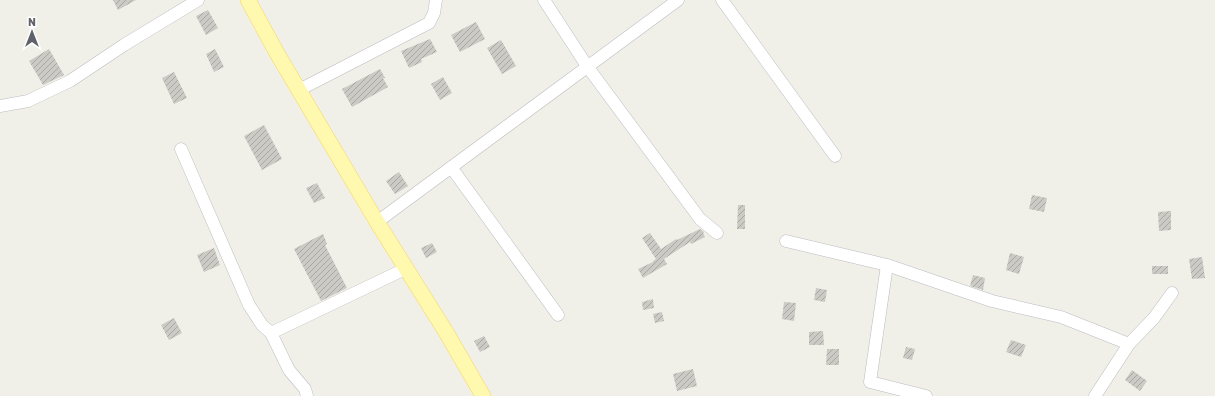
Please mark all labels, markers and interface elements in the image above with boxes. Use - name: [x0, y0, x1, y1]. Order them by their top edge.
- north arrow: [12, 12, 52, 52]
- text: N: [28, 16, 36, 29]

